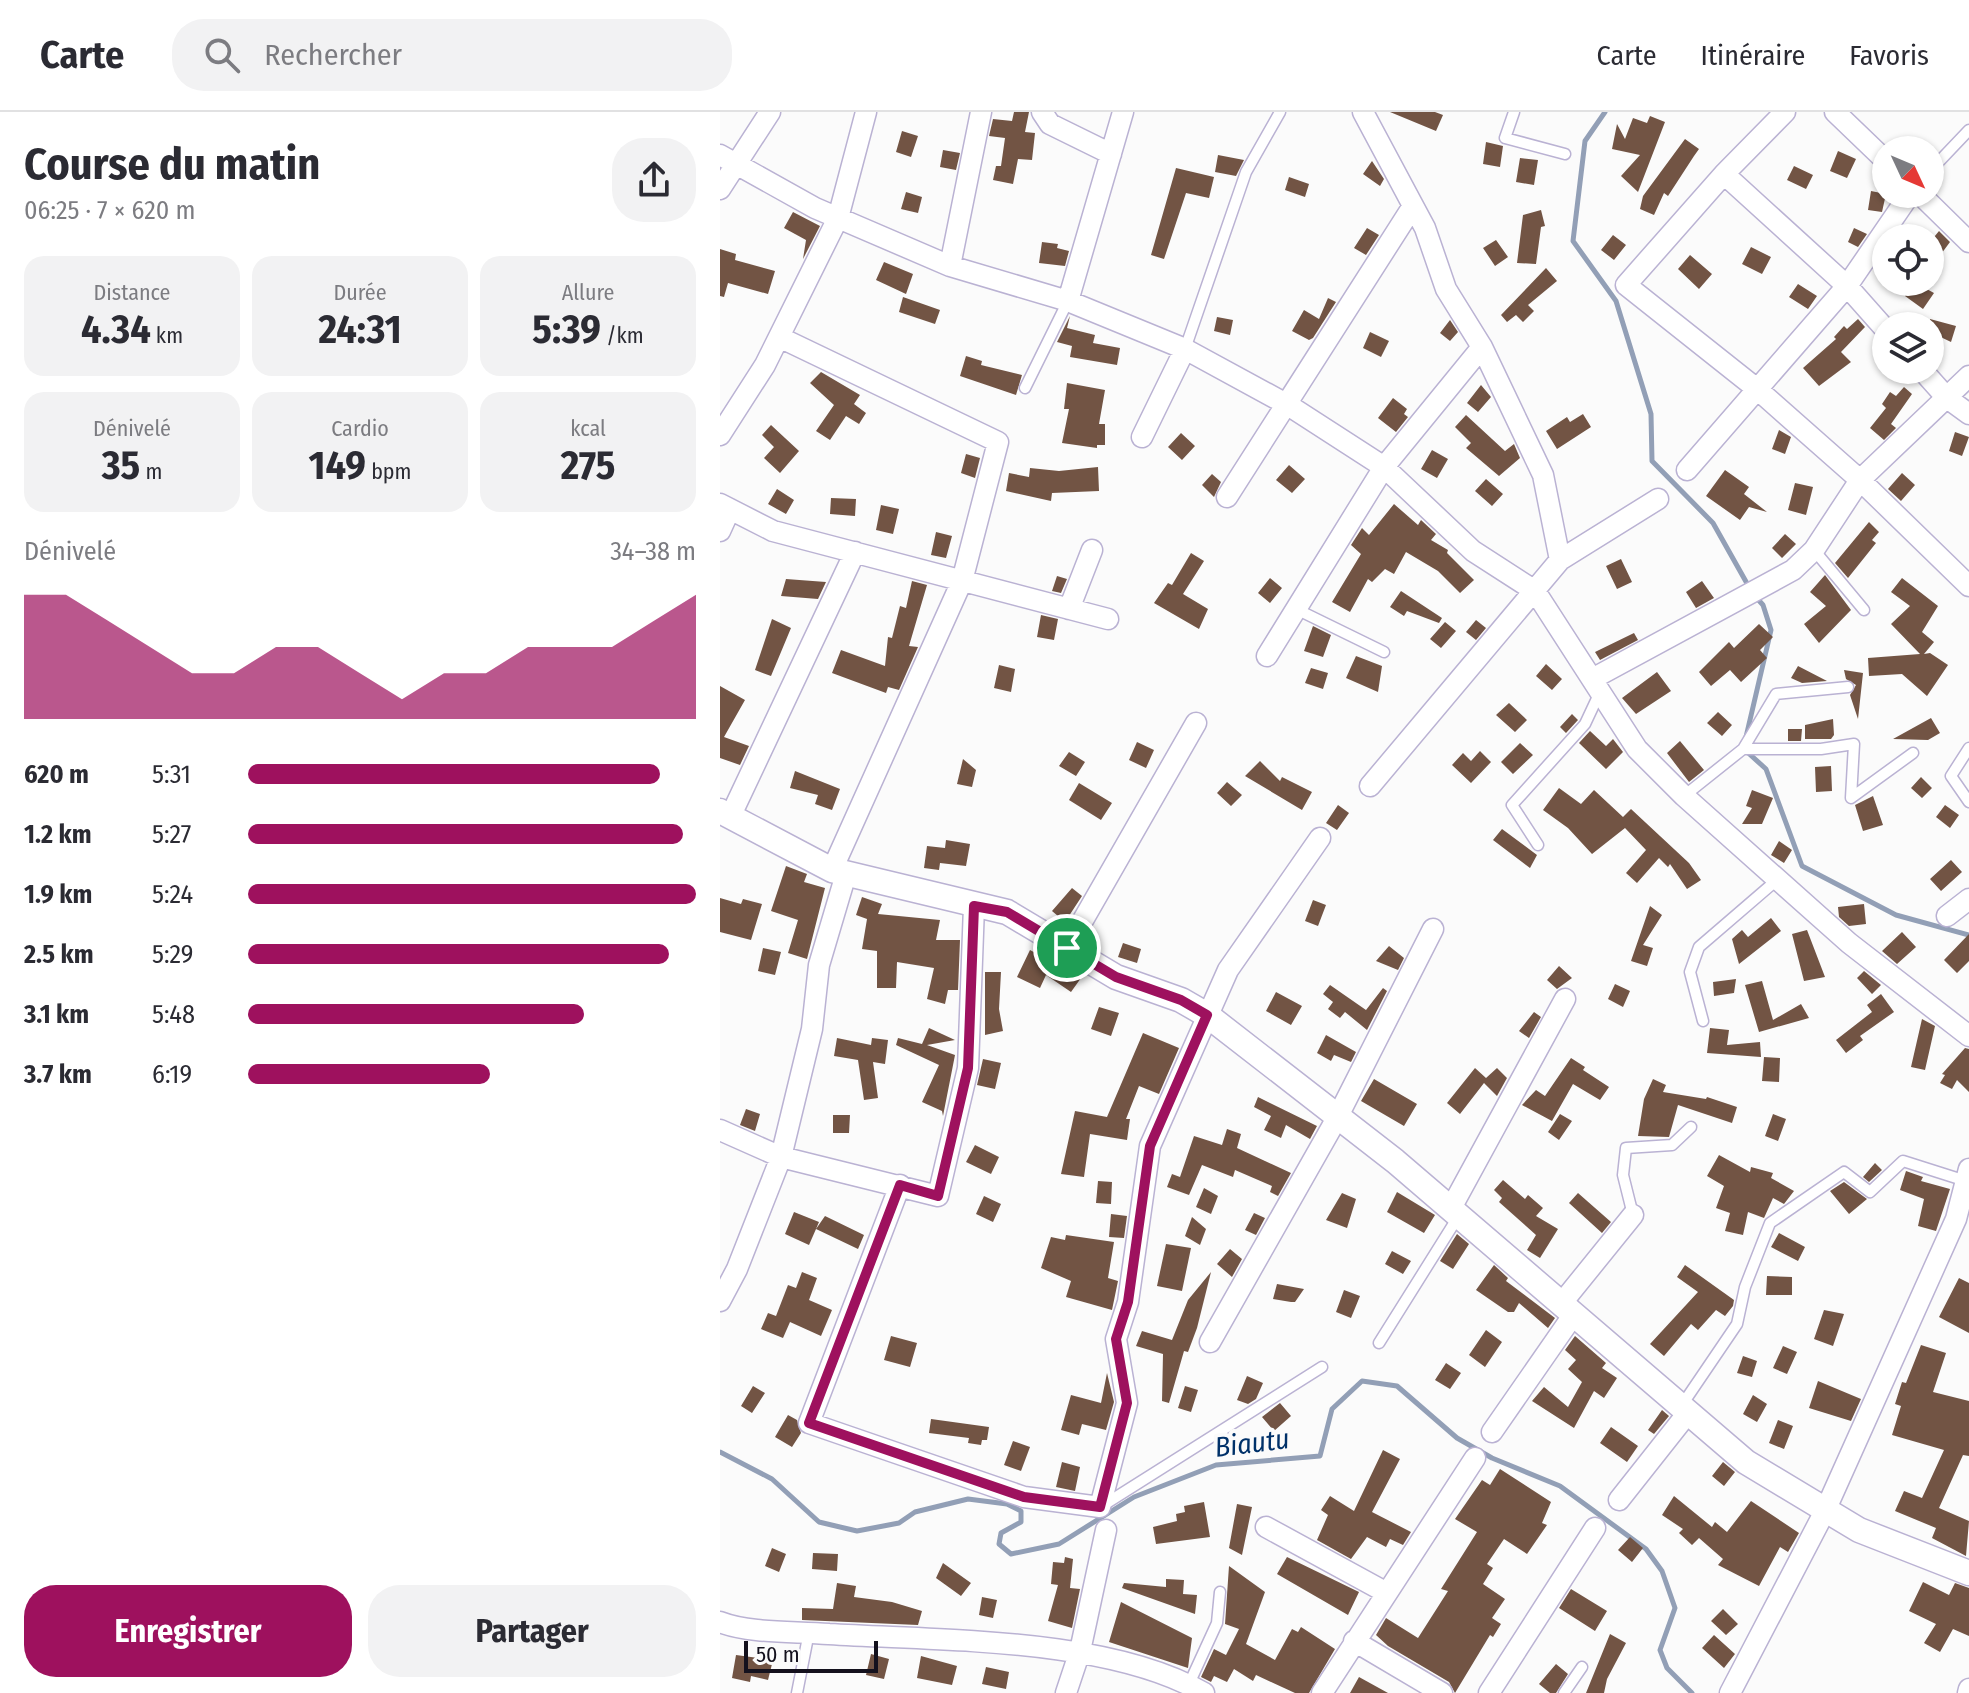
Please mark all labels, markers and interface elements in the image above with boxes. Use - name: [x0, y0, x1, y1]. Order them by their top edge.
- search box: [172, 19, 732, 91]
- text: Carte: [40, 32, 124, 78]
- icon: search: [200, 33, 244, 77]
- text: Rechercher: [264, 37, 402, 73]
- text: Carte: [1597, 39, 1657, 72]
- text: Itinéraire: [1701, 39, 1805, 72]
- text: Favoris: [1849, 39, 1929, 72]
- north arrow: [1872, 136, 1944, 208]
- map controls: [1872, 136, 1944, 384]
- text: Course du matin: [24, 138, 320, 191]
- button: share: [612, 138, 696, 222]
- text: 06:25 · 7 × 620 m: [24, 195, 195, 226]
- button: locate: [1872, 224, 1944, 296]
- text: Distance: [93, 279, 171, 306]
- text: Durée: [333, 279, 387, 306]
- text: Allure: [562, 279, 614, 306]
- text: 4.34: [81, 306, 151, 354]
- text: 24:31: [318, 306, 402, 354]
- text: 5:39: [532, 306, 601, 354]
- button: layers: [1872, 312, 1944, 384]
- text: km: [151, 322, 183, 349]
- text: /km: [601, 322, 644, 349]
- text: Dénivelé: [93, 415, 171, 442]
- text: Cardio: [331, 415, 389, 442]
- text: kcal: [570, 415, 606, 442]
- text: 35: [102, 442, 140, 490]
- text: 149: [309, 442, 366, 490]
- text: 275: [561, 442, 615, 490]
- text: m: [140, 458, 162, 485]
- text: bpm: [366, 458, 411, 485]
- text: Dénivelé: [24, 536, 116, 567]
- text: 34–38 m: [610, 536, 696, 567]
- text: 620 m: [24, 759, 89, 790]
- text: 5:31: [152, 759, 191, 790]
- text: 1.2 km: [24, 819, 91, 850]
- text: 5:27: [152, 819, 191, 850]
- text: 1.9 km: [24, 879, 92, 910]
- text: 5:24: [152, 879, 193, 910]
- pin: [1033, 914, 1101, 982]
- icon: arrive: [1045, 926, 1089, 970]
- text: 2.5 km: [24, 939, 94, 970]
- text: 5:29: [152, 939, 193, 970]
- text: 3.1 km: [24, 999, 89, 1030]
- text: 5:48: [152, 999, 195, 1030]
- text: 3.7 km: [24, 1059, 92, 1090]
- text: 6:19: [152, 1059, 192, 1090]
- water label: Biautu: [1213, 1422, 1291, 1464]
- button: Enregistrer: [24, 1585, 352, 1677]
- button: Partager: [368, 1585, 696, 1677]
- scale bar: [744, 1637, 878, 1673]
- text: 50 m: [756, 1641, 800, 1668]

